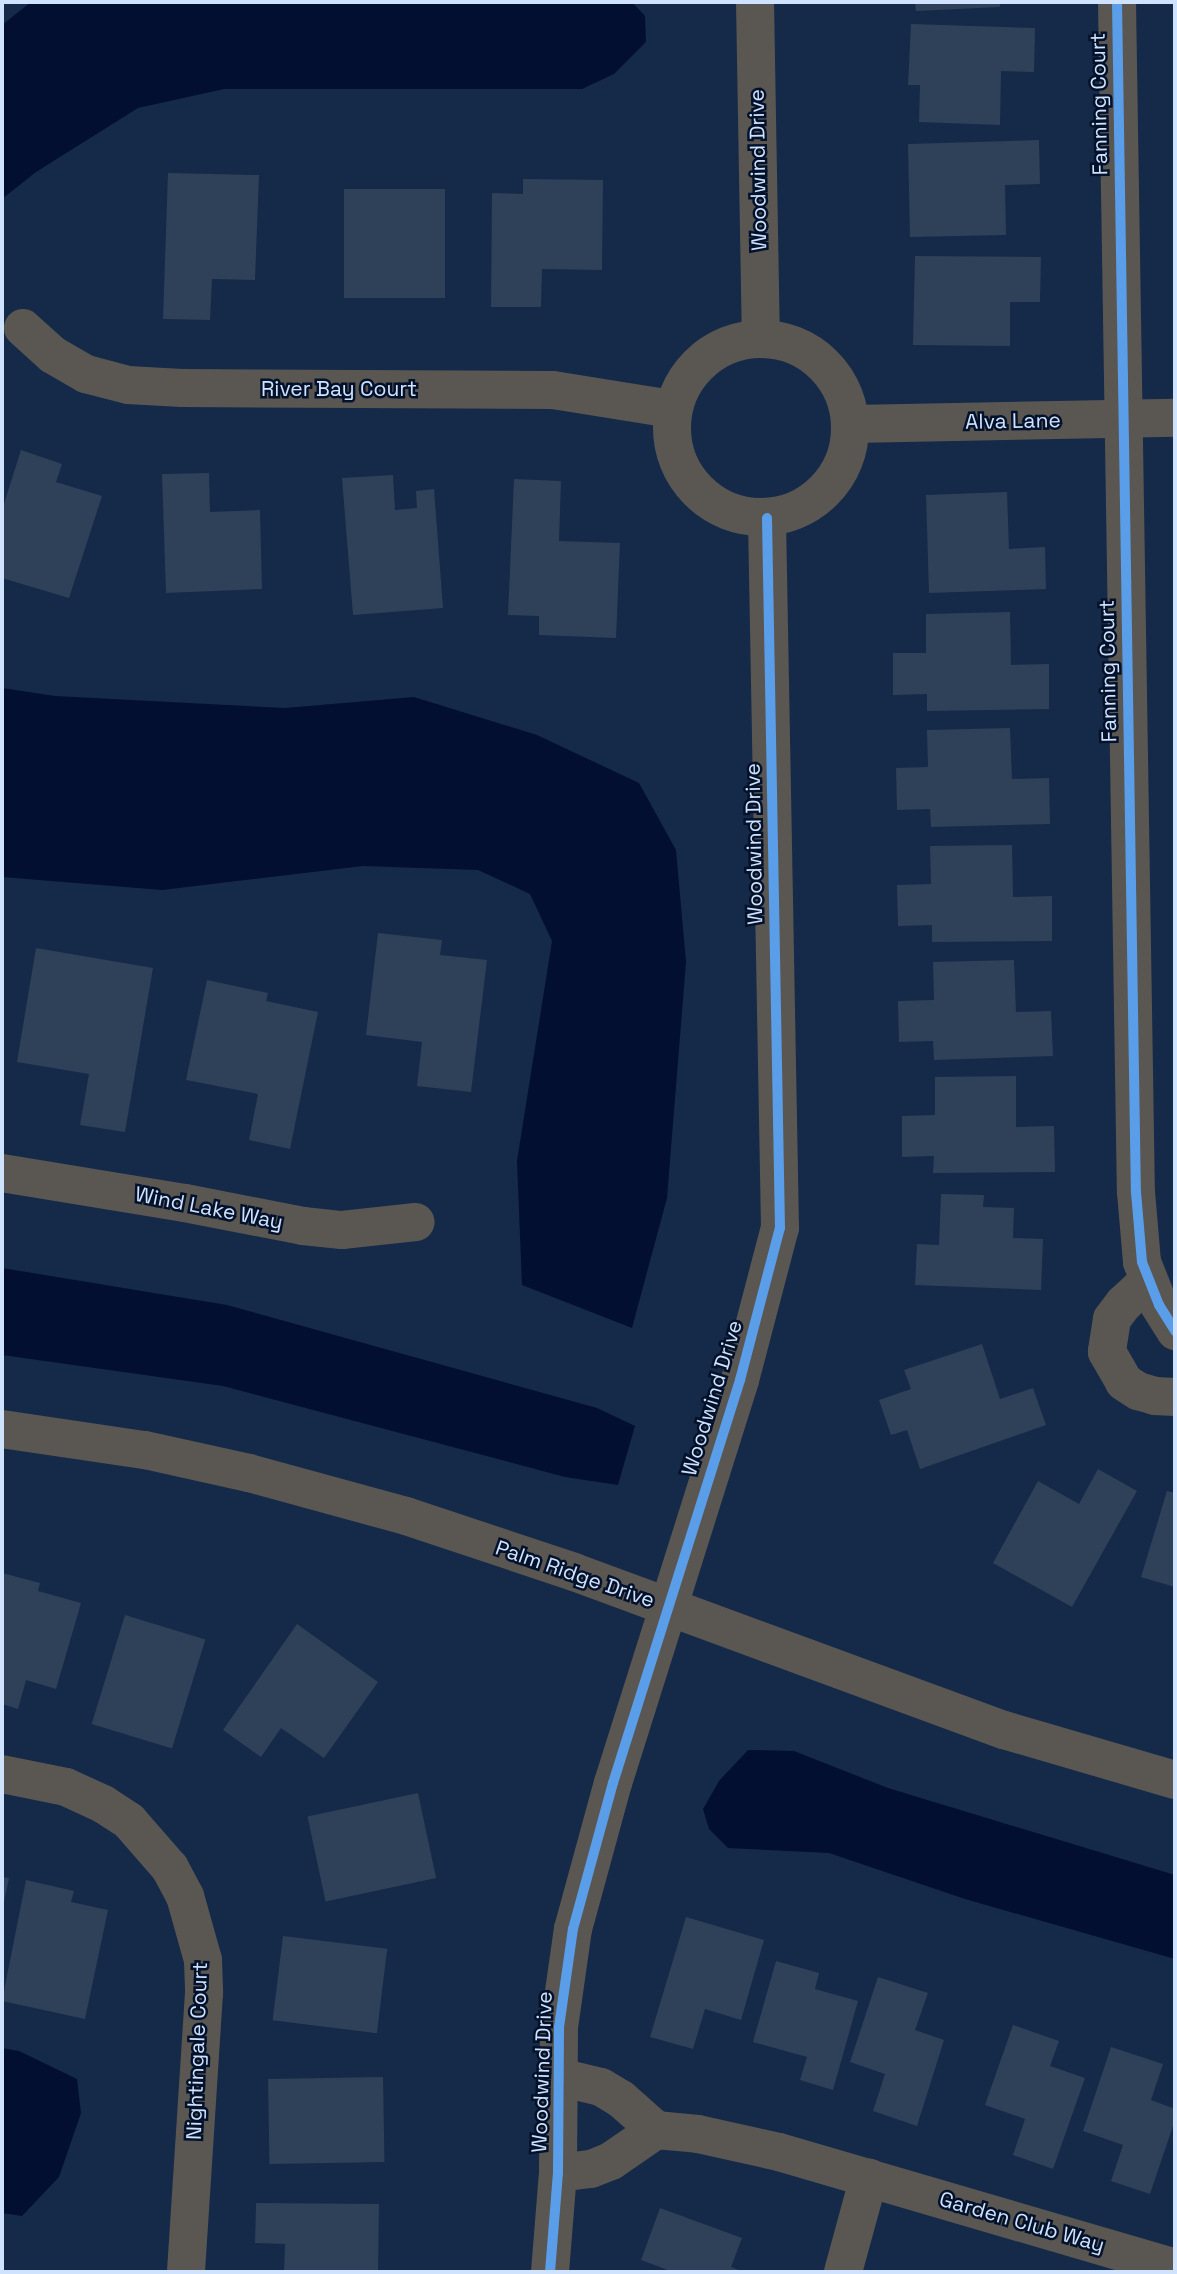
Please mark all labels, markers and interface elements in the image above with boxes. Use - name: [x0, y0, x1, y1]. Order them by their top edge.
- street label: Fanning Court: [1085, 32, 1113, 176]
- street label: Woodwind Drive: [744, 89, 772, 251]
- street label: River Bay Court: [261, 376, 417, 402]
- street label: Alva Lane: [965, 408, 1061, 434]
- street label: Fanning Court: [1094, 599, 1122, 743]
- street label: Woodwind Drive: [740, 763, 768, 925]
- street label: Wind Lake Way: [133, 1181, 285, 1235]
- street label: Woodwind Drive: [676, 1317, 748, 1479]
- street label: Palm Ridge Drive: [492, 1535, 658, 1613]
- street label: Nightingale Court: [181, 1961, 213, 2141]
- street label: Woodwind Drive: [527, 1991, 557, 2153]
- street label: Garden Club Way: [936, 2186, 1108, 2258]

